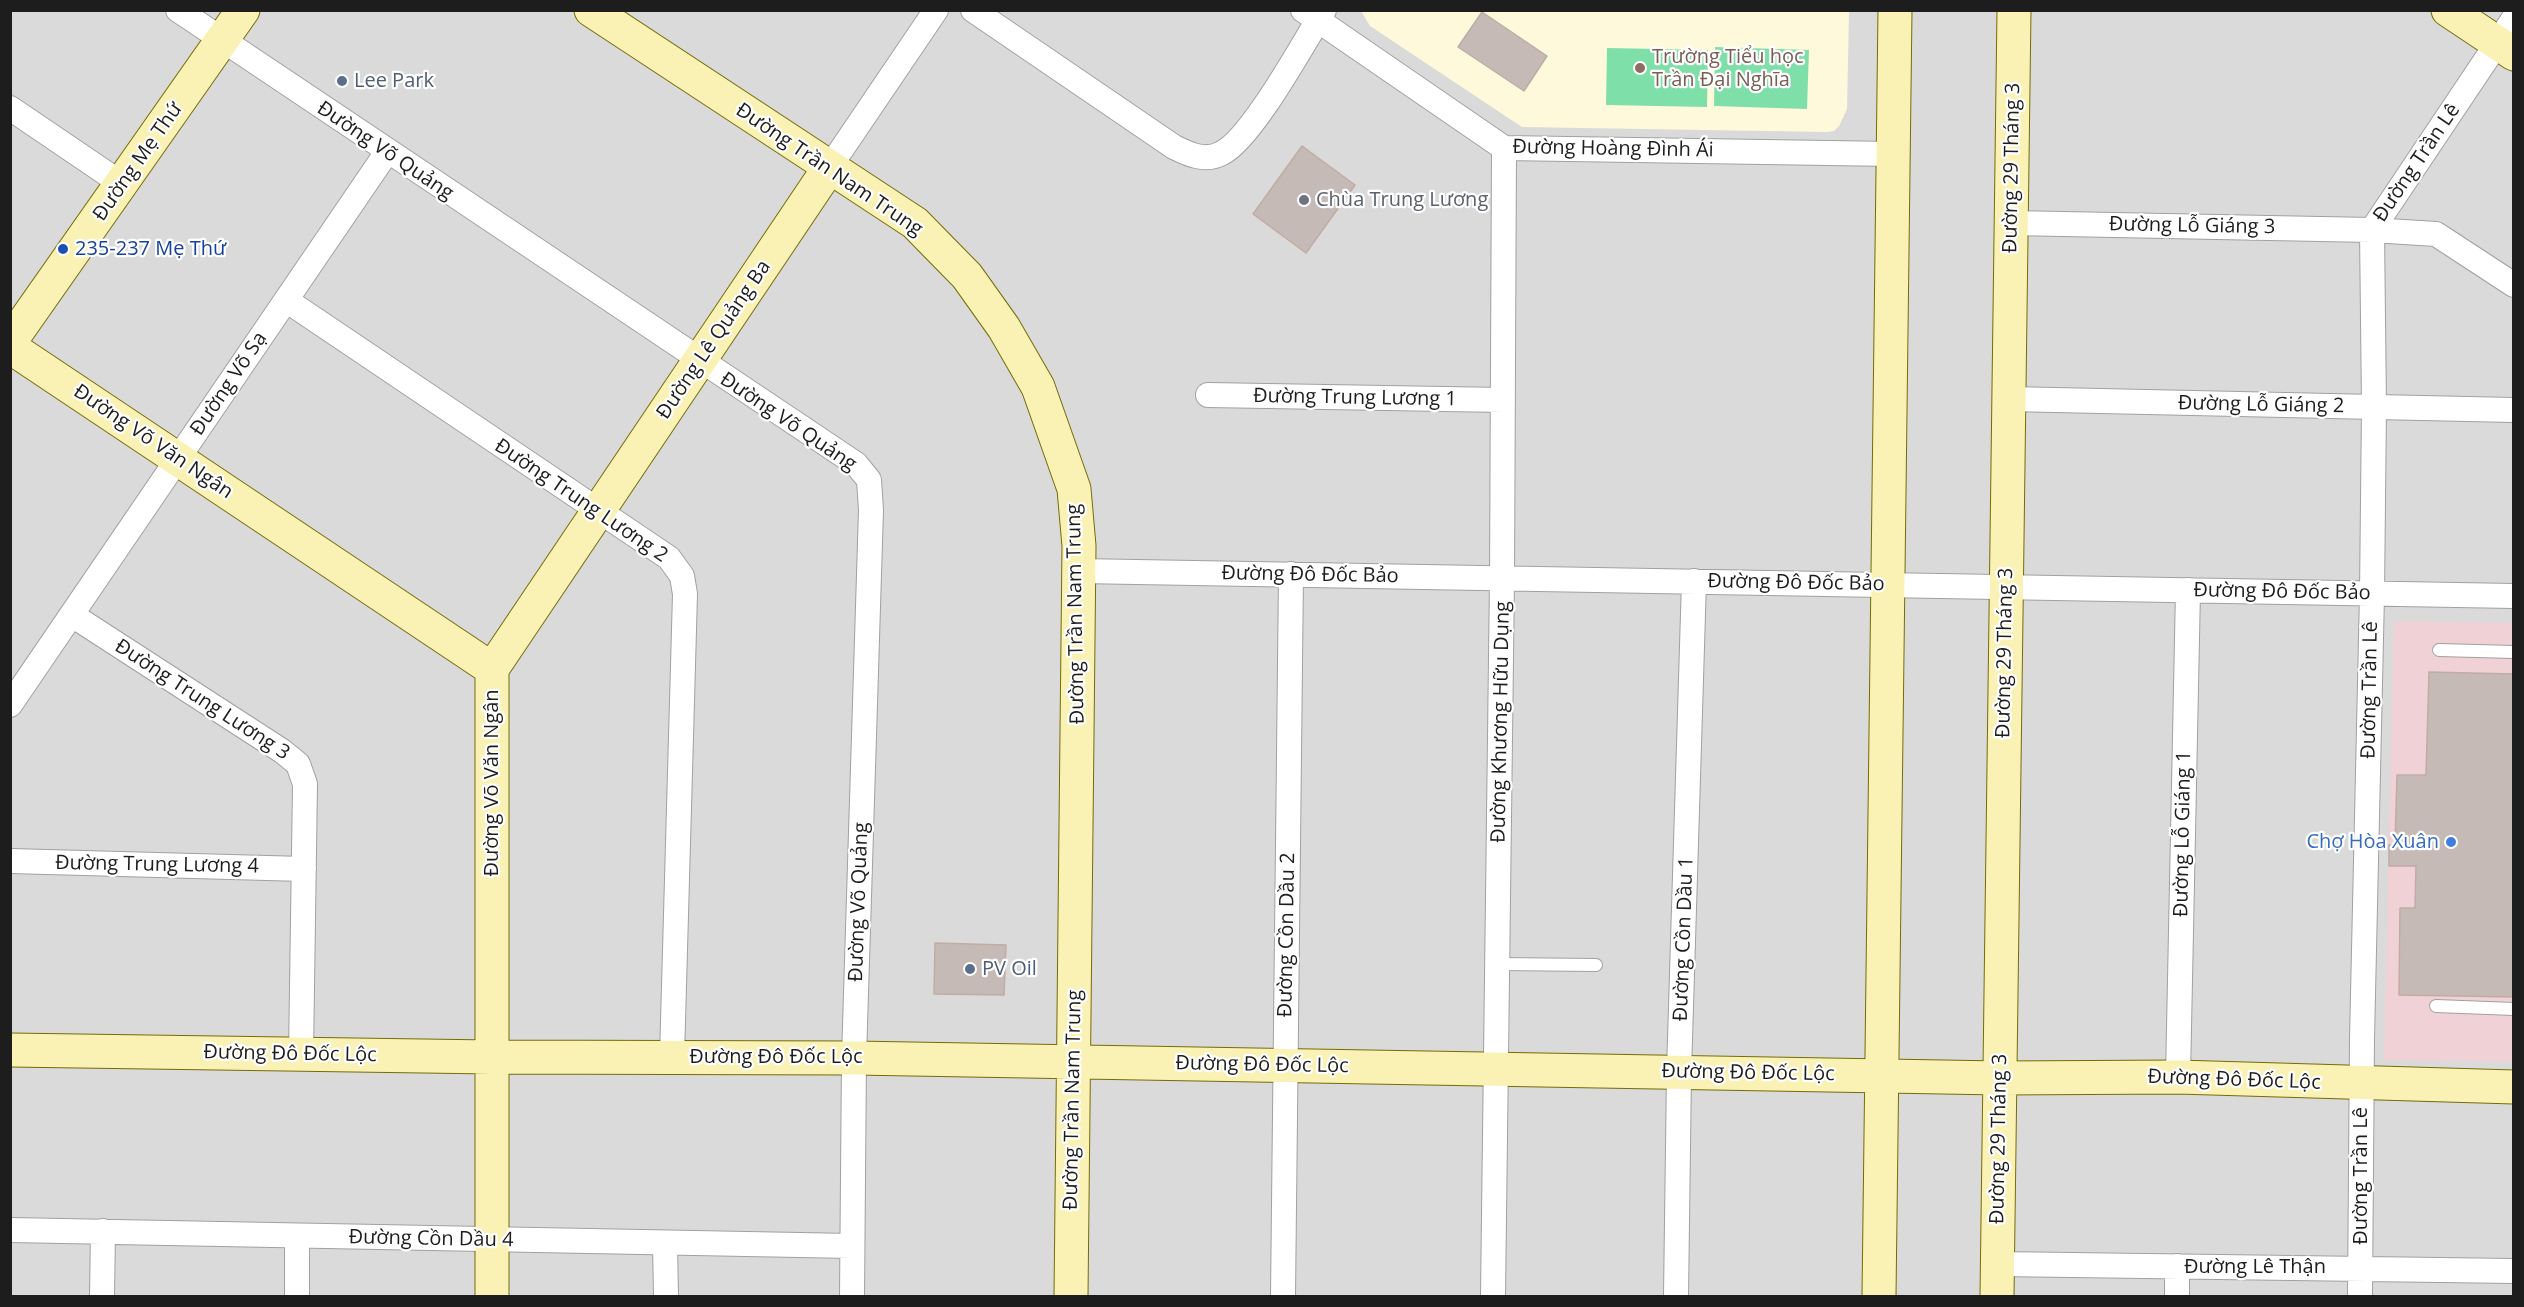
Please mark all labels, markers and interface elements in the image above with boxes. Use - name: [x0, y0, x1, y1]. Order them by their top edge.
- place label: Trường Tiểu học Trần Đại Nghĩa: [1652, 45, 1804, 92]
- marker: Trường Tiểu học Trần Đại Nghĩa: [1633, 61, 1647, 75]
- place label: Lee Park: [354, 69, 434, 93]
- marker: Lee Park: [335, 74, 349, 88]
- street label: Đường 29 Tháng 3: [1999, 83, 2025, 253]
- street label: Đường Võ Quảng: [312, 96, 458, 206]
- street label: Đường Mẹ Thứ: [88, 98, 188, 226]
- street label: Đường Trần Nam Trung: [731, 98, 927, 242]
- street label: Đường Trần Lê: [2369, 99, 2465, 227]
- street label: Đường Hoàng Đình Ái: [1512, 135, 1714, 163]
- place label: Chùa Trung Lương: [1316, 188, 1488, 212]
- marker: Chùa Trung Lương: [1297, 193, 1311, 207]
- street label: Đường Lỗ Giáng 3: [2109, 213, 2275, 239]
- place label: 235-237 Mẹ Thứ: [75, 237, 226, 261]
- marker: 235-237 Mẹ Thứ: [56, 242, 70, 256]
- street label: Đường Lê Quảng Ba: [652, 256, 776, 424]
- street label: Đường Võ Sạ: [186, 328, 272, 440]
- street label: Đường Võ Quảng: [715, 367, 861, 477]
- street label: Đường Võ Văn Ngân: [69, 380, 237, 504]
- street label: Đường Trung Lương 1: [1253, 384, 1457, 412]
- street label: Đường Lỗ Giáng 2: [2178, 392, 2344, 418]
- street label: Đường Trung Lương 2: [490, 434, 672, 568]
- street label: Đường Trần Nam Trung: [1062, 504, 1090, 724]
- street label: Đường Đô Đốc Bảo: [1221, 561, 1399, 589]
- street label: Đường 29 Tháng 3: [1992, 568, 2018, 738]
- street label: Đường Đô Đốc Bảo: [1707, 569, 1885, 597]
- street label: Đường Đô Đốc Bảo: [2193, 578, 2371, 606]
- street label: Đường Khương Hữu Dụng: [1487, 601, 1515, 843]
- street label: Đường Trần Lê: [2357, 621, 2383, 759]
- street label: Đường Trung Lương 3: [110, 634, 294, 766]
- street label: Đường Võ Văn Ngân: [480, 689, 504, 877]
- street label: Đường Lỗ Giáng 1: [2170, 751, 2196, 917]
- street label: Đường Võ Quảng: [844, 822, 874, 982]
- place label: Chợ Hòa Xuân: [2306, 830, 2439, 854]
- marker: Chợ Hòa Xuân: [2444, 835, 2458, 849]
- street label: Đường Trung Lương 4: [55, 851, 259, 879]
- street label: Đường Cồn Dầu 2: [1274, 852, 1300, 1018]
- street label: Đường Cồn Dầu 1: [1669, 856, 1699, 1022]
- place label: PV Oil: [982, 957, 1037, 981]
- marker: PV Oil: [963, 962, 977, 976]
- street label: Đường Trần Nam Trung: [1059, 990, 1087, 1210]
- street label: Đường Đô Đốc Lộc: [203, 1040, 377, 1068]
- street label: Đường Đô Đốc Lộc: [689, 1045, 863, 1069]
- street label: Đường Đô Đốc Lộc: [1175, 1051, 1349, 1079]
- street label: Đường 29 Tháng 3: [1986, 1054, 2012, 1224]
- street label: Đường Đô Đốc Lộc: [1661, 1059, 1835, 1087]
- street label: Đường Đô Đốc Lộc: [2147, 1065, 2321, 1095]
- street label: Đường Trần Lê: [2349, 1107, 2373, 1245]
- street label: Đường Cồn Dầu 4: [348, 1226, 514, 1252]
- street label: Đường Lê Thận: [2184, 1255, 2326, 1279]

